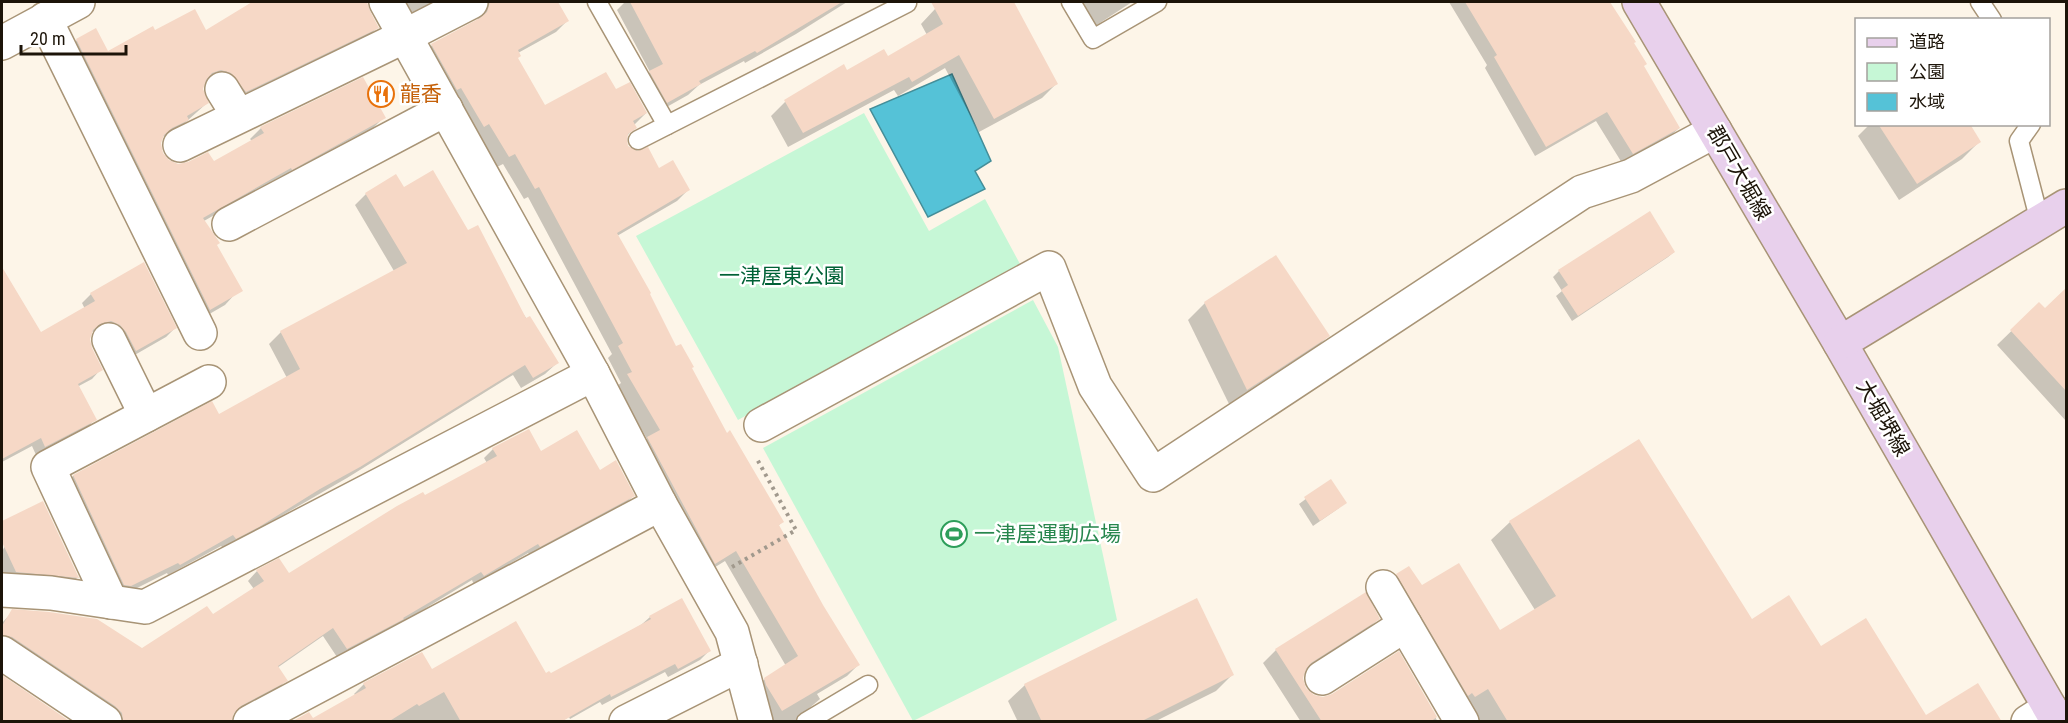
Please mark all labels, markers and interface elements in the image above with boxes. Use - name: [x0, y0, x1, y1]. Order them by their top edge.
- scale bar: [21, 18, 126, 56]
- legend: [1855, 18, 2050, 126]
- text: 20 m: [30, 28, 65, 49]
- text: 道路: [1909, 31, 1945, 52]
- text: 公園: [1909, 61, 1945, 82]
- restaurant icon: 龍香: [366, 79, 396, 109]
- place label: 龍香: [400, 82, 442, 106]
- text: 水域: [1909, 91, 1945, 112]
- street label: 郡戸大堀線: [1702, 122, 1776, 224]
- park label: 一津屋東公園: [719, 264, 845, 288]
- street label: 大堀堺線: [1852, 376, 1914, 460]
- sports icon: 一津屋運動広場: [939, 519, 969, 549]
- place label: 一津屋運動広場: [974, 522, 1121, 546]

